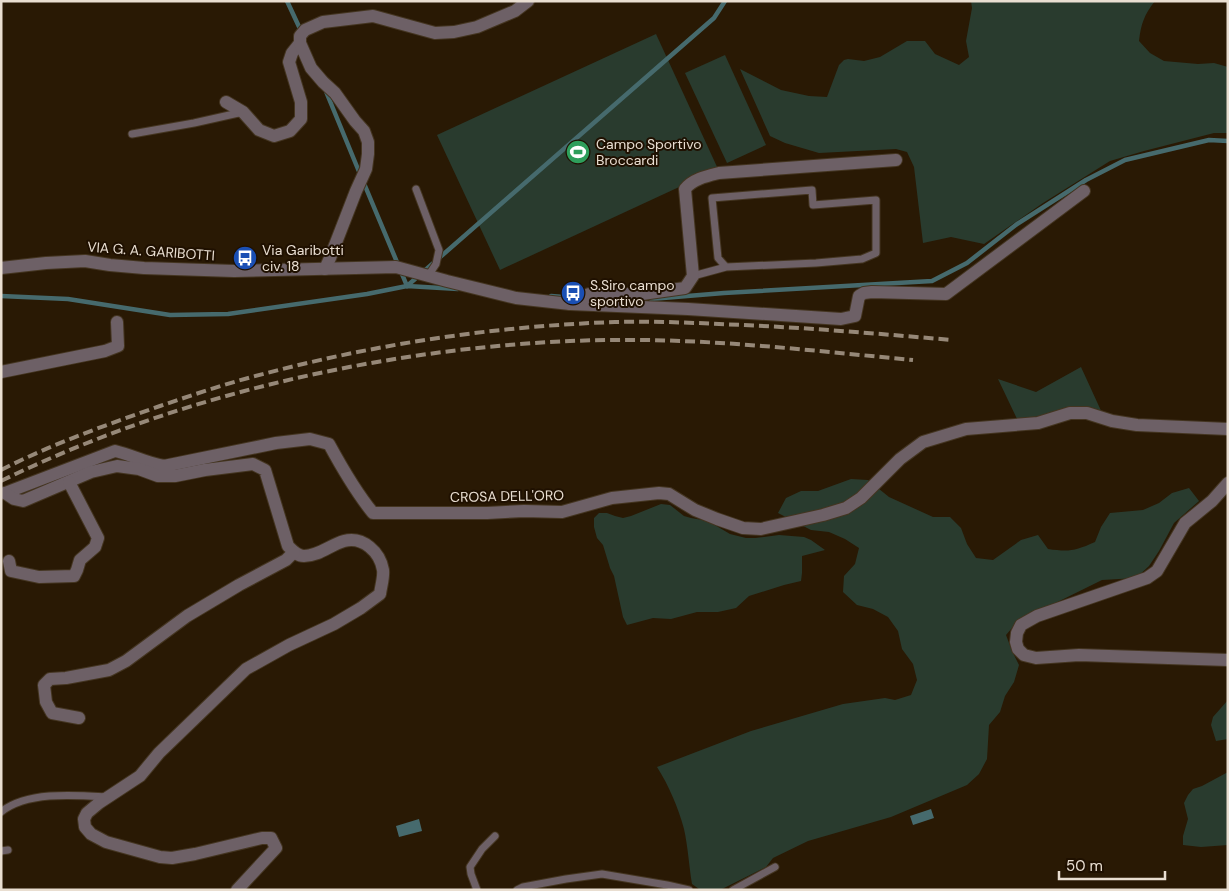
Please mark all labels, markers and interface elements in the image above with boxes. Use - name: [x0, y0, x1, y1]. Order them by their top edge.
- place label: Campo Sportivo Broccardi: [596, 135, 701, 169]
- sports icon: Campo Sportivo Broccardi: [565, 139, 591, 165]
- street label: VIA G. A. GARIBOTTI: [87, 238, 215, 264]
- place label: Via Garibotti civ. 18: [262, 241, 344, 275]
- bus stop icon: Via Garibotti civ. 18: [232, 245, 258, 271]
- place label: S.Siro campo sportivo: [590, 276, 674, 310]
- bus stop icon: S.Siro campo sportivo: [560, 280, 586, 306]
- street label: CROSA DELL'ORO: [450, 486, 564, 506]
- scale bar: [1059, 848, 1165, 880]
- text: 50 m: [1066, 856, 1103, 876]

